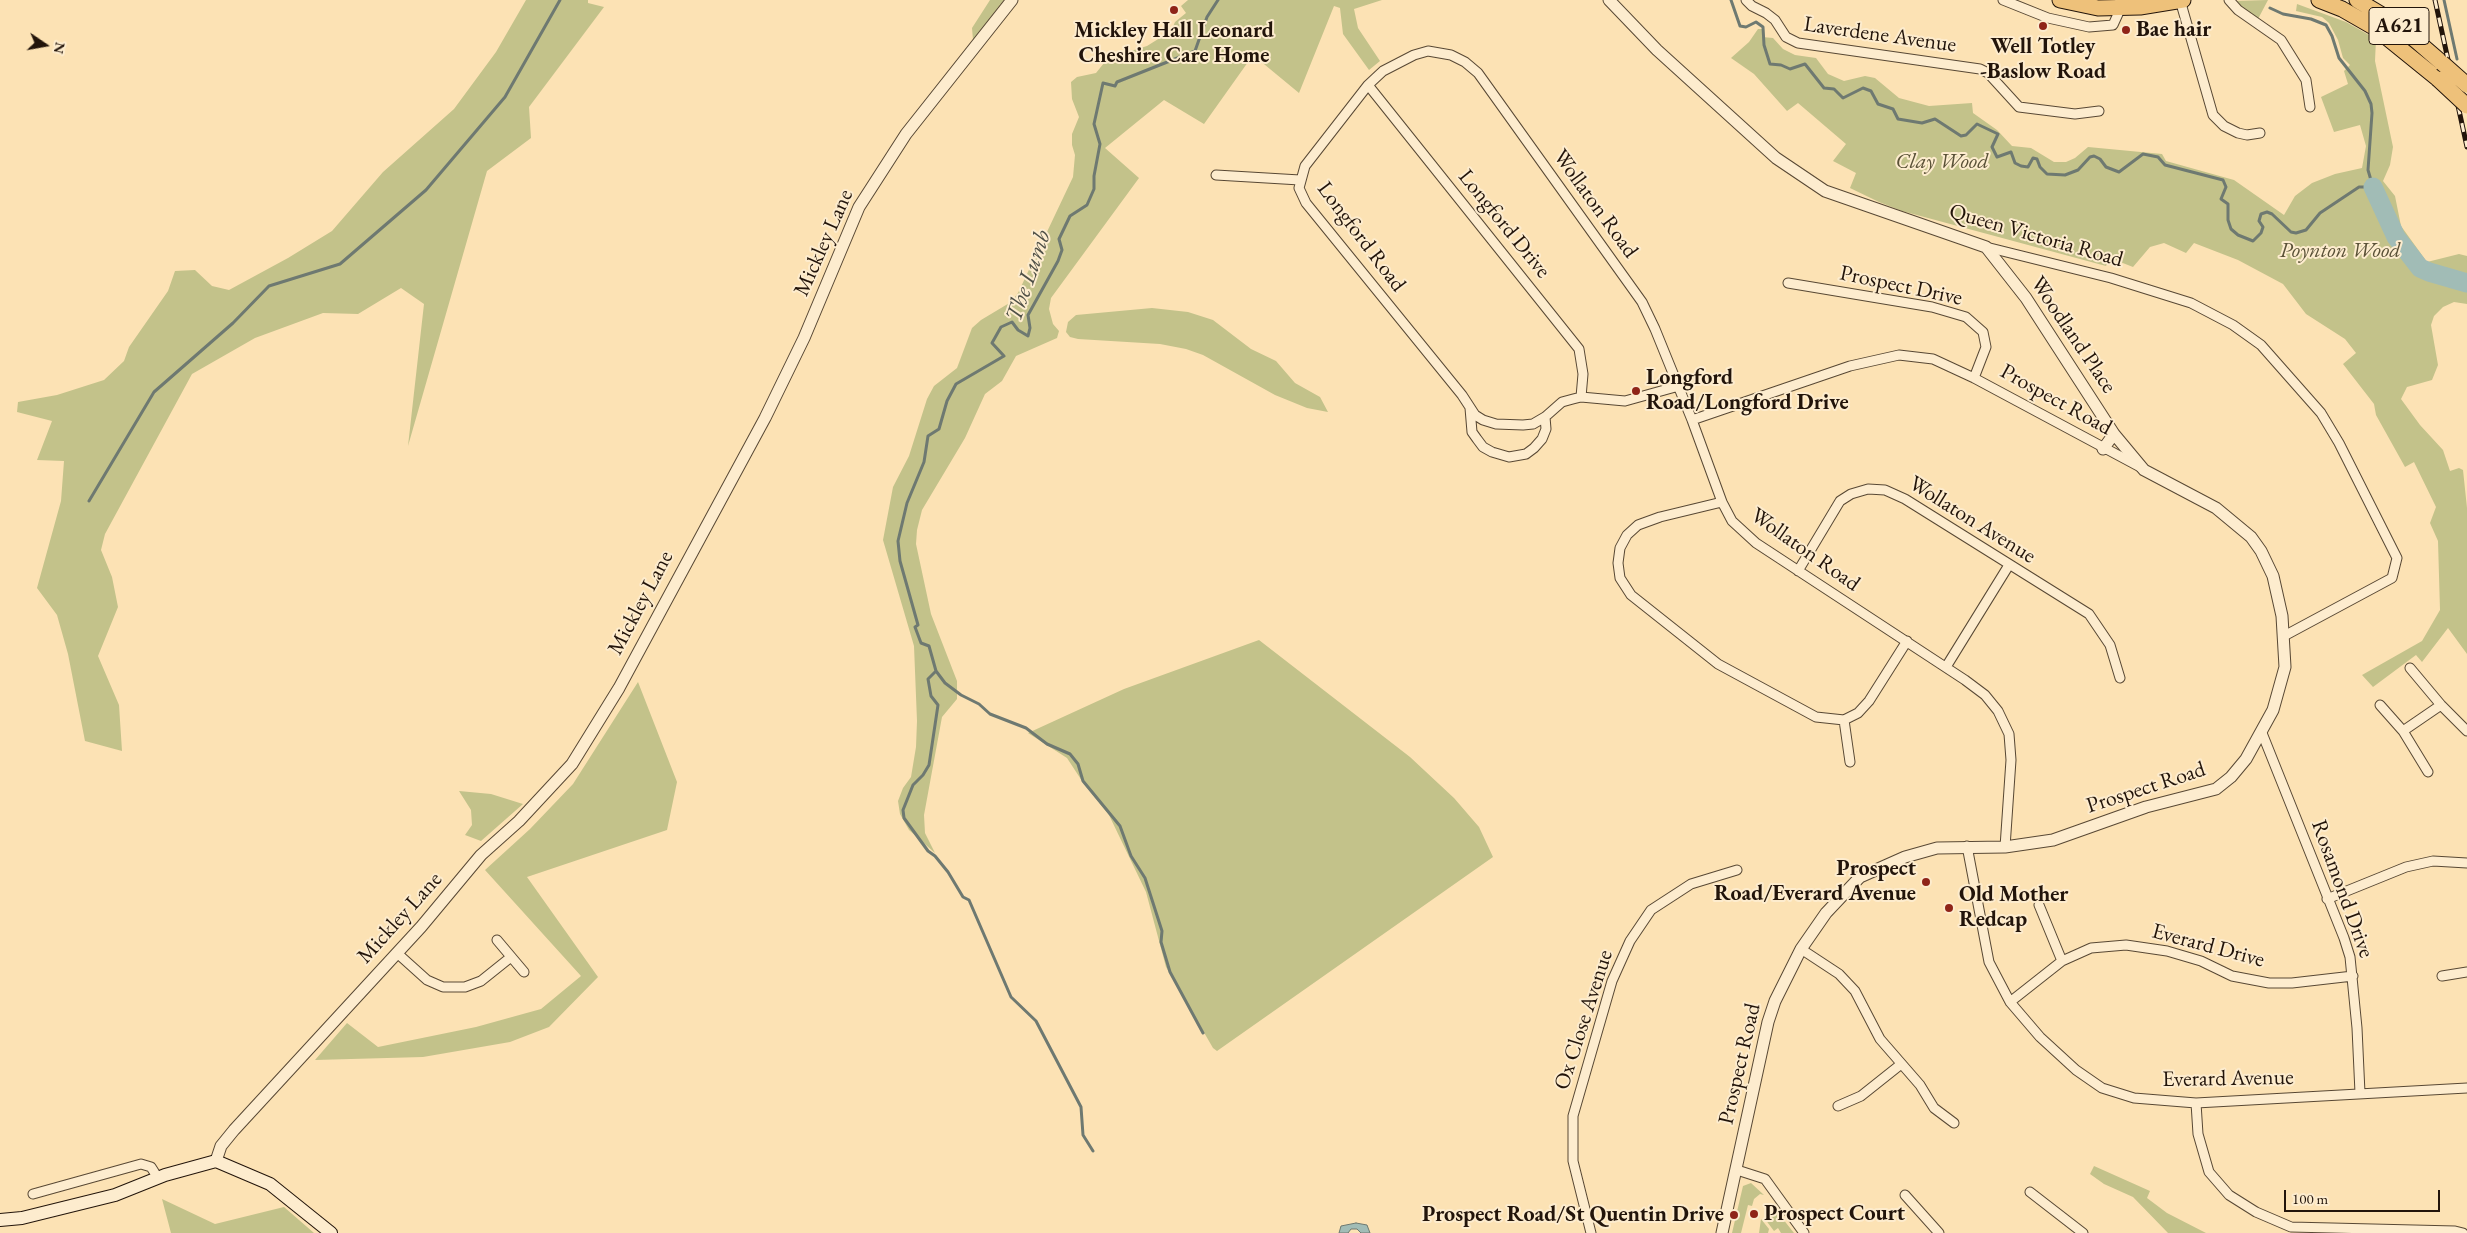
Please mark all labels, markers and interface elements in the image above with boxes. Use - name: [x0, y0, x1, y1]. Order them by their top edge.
- marker: Mickley Hall Leonard Cheshire Care Home: [1168, 4, 1180, 16]
- road number: A621: [2369, 8, 2429, 44]
- street label: Laverdene Avenue: [1802, 11, 1958, 59]
- place label: Bae hair: [2136, 17, 2211, 43]
- place label: Mickley Hall Leonard Cheshire Care Home: [1074, 18, 1274, 70]
- north arrow: [20, 20, 70, 70]
- marker: Well Totley -Baslow Road: [2037, 20, 2049, 32]
- marker: Bae hair: [2120, 24, 2132, 36]
- place label: Well Totley -Baslow Road: [1980, 34, 2106, 86]
- text: N: [50, 41, 70, 56]
- street label: Wollaton Road: [1547, 145, 1643, 263]
- park label: Clay Wood: [1896, 149, 1988, 175]
- street label: Longford Drive: [1452, 164, 1556, 284]
- street label: Longford Road: [1311, 177, 1411, 297]
- street label: Mickley Lane: [789, 185, 859, 301]
- street label: Queen Victoria Road: [1946, 199, 2126, 273]
- water label: The Lumb: [1000, 227, 1058, 325]
- park label: Poynton Wood: [2279, 238, 2401, 264]
- street label: Prospect Drive: [1837, 260, 1965, 312]
- street label: Woodland Place: [2024, 272, 2122, 398]
- street label: Prospect Road: [1996, 359, 2116, 441]
- place label: Longford Road/Longford Drive: [1646, 365, 1849, 416]
- marker: Longford Road/Longford Drive: [1630, 385, 1642, 397]
- street label: Wollaton Avenue: [1904, 470, 2040, 570]
- street label: Wollaton Road: [1745, 503, 1865, 597]
- street label: Mickley Lane: [603, 546, 679, 660]
- street label: Prospect Road: [2083, 756, 2209, 820]
- street label: Rosamond Drive: [2305, 817, 2379, 961]
- place label: Prospect Road/Everard Avenue: [1714, 856, 1916, 908]
- street label: Mickley Lane: [352, 867, 448, 969]
- marker: Prospect Road/Everard Avenue: [1920, 876, 1932, 888]
- place label: Old Mother Redcap: [1959, 882, 2068, 934]
- marker: Old Mother Redcap: [1943, 902, 1955, 914]
- street label: Everard Drive: [2149, 918, 2267, 974]
- street label: Ox Close Avenue: [1549, 947, 1619, 1093]
- street label: Prospect Road: [1713, 1001, 1767, 1127]
- street label: Everard Avenue: [2162, 1065, 2294, 1093]
- scale bar: [2287, 1180, 2443, 1212]
- text: 100 m: [2292, 1189, 2328, 1208]
- place label: Prospect Court: [1764, 1201, 1905, 1227]
- place label: Prospect Road/St Quentin Drive: [1422, 1202, 1724, 1228]
- marker: Prospect Court: [1748, 1208, 1760, 1220]
- marker: Prospect Road/St Quentin Drive: [1728, 1209, 1740, 1221]

